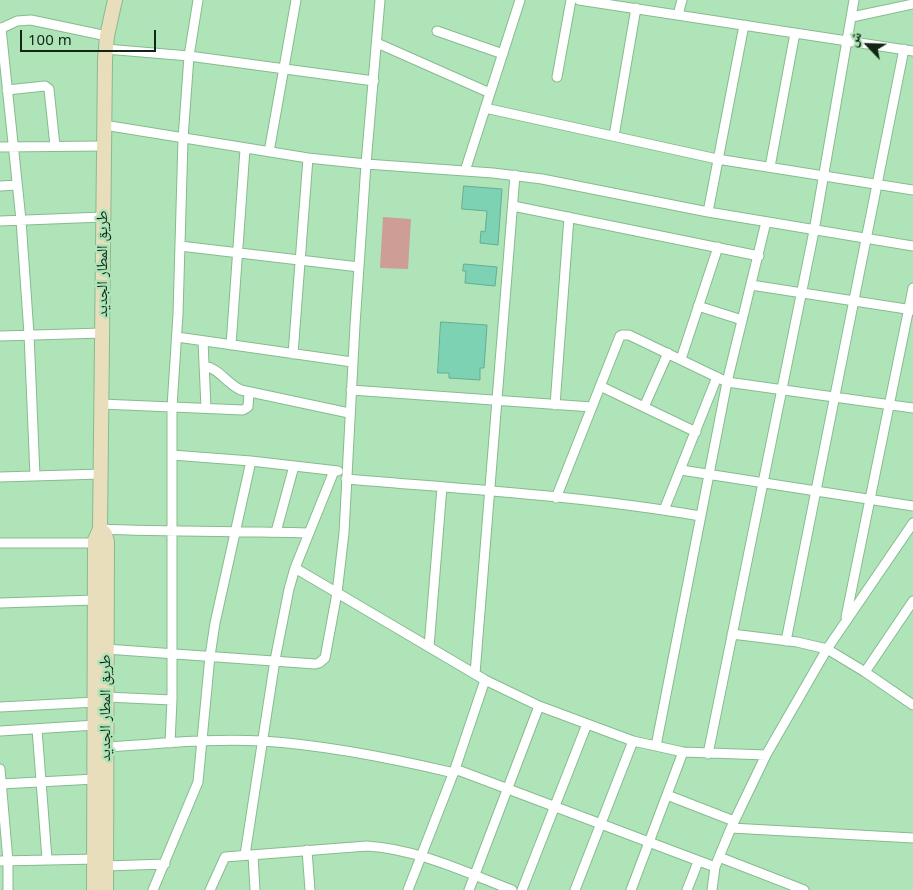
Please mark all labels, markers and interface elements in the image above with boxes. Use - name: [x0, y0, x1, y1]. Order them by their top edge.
- scale bar: [22, 20, 159, 52]
- north arrow: [843, 20, 893, 70]
- text: ش: [842, 28, 866, 49]
- text: 100 m: [28, 29, 72, 49]
- street label: طريق المطار الجديد: [94, 211, 112, 317]
- street label: طريق المطار الجديد: [97, 655, 115, 761]

